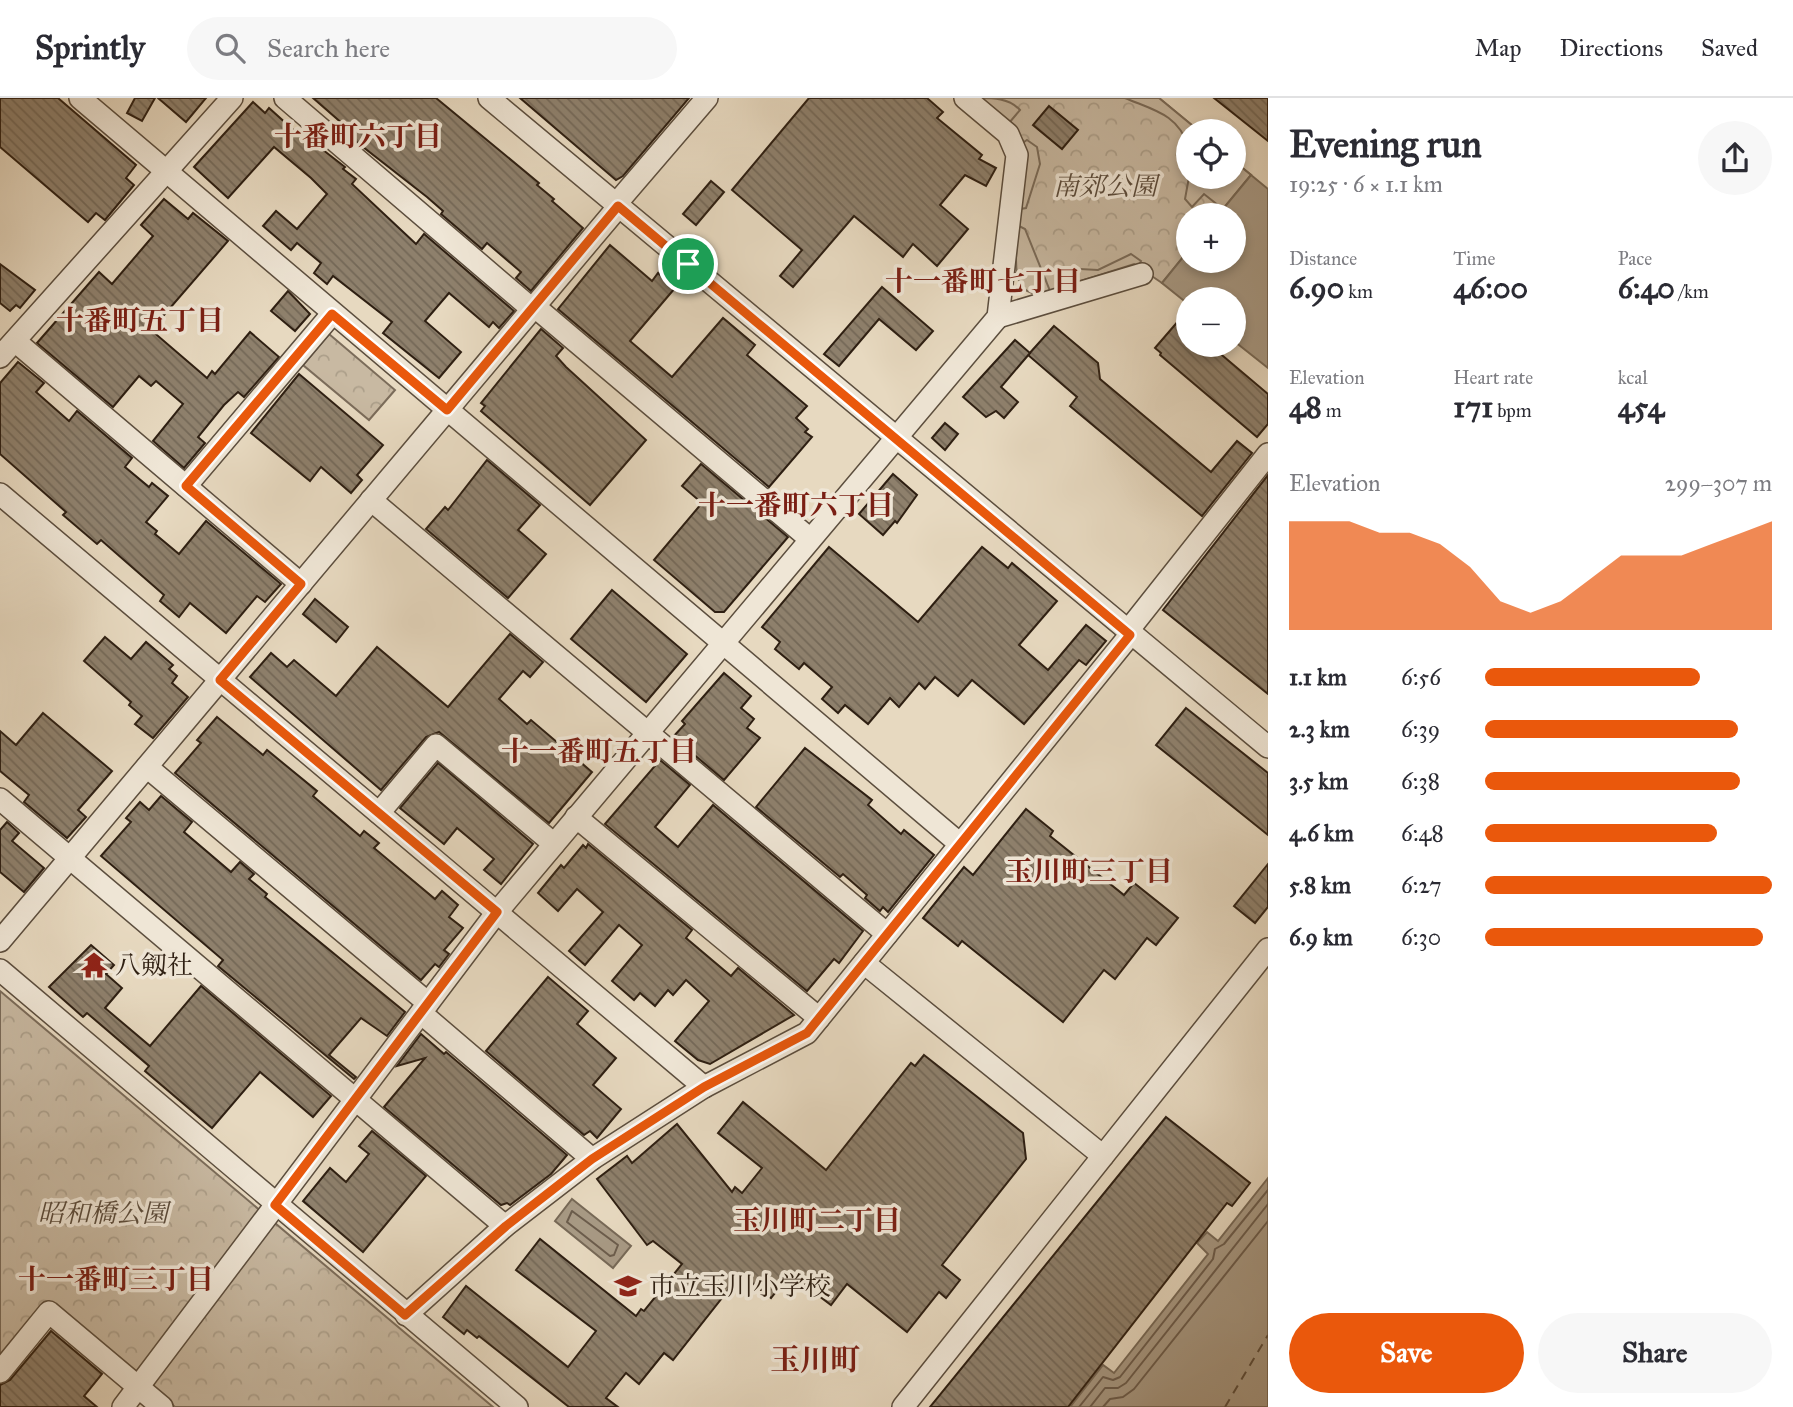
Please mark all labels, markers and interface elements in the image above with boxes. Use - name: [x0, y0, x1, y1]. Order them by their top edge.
- search box: [187, 17, 677, 80]
- text: Sprintly: [35, 28, 145, 68]
- icon: search: [211, 29, 249, 67]
- text: Search here: [267, 32, 390, 64]
- text: Map: [1475, 33, 1522, 63]
- text: Directions: [1560, 33, 1663, 63]
- text: Saved: [1701, 33, 1758, 63]
- district label: 十番町六丁目: [274, 119, 442, 154]
- map controls: [1176, 119, 1246, 357]
- button: locate: [1176, 119, 1246, 189]
- text: Evening run: [1289, 121, 1482, 167]
- button: share: [1698, 121, 1772, 195]
- park label: 南郊公園: [1053, 170, 1161, 202]
- text: 19:25 · 6 × 1.1 km: [1289, 170, 1443, 198]
- button: +: [1176, 203, 1246, 273]
- pin: [658, 234, 718, 294]
- icon: arrive: [669, 245, 707, 283]
- text: Distance: [1289, 247, 1357, 270]
- text: Time: [1453, 247, 1495, 270]
- text: Pace: [1618, 247, 1652, 270]
- district label: 十一番町七丁目: [885, 264, 1081, 299]
- text: 6.90: [1289, 270, 1344, 306]
- text: 46:00: [1453, 270, 1528, 306]
- text: 6:40: [1618, 270, 1675, 306]
- text: km: [1344, 280, 1373, 303]
- text: /km: [1675, 280, 1709, 303]
- button: −: [1176, 287, 1246, 357]
- district label: 十番町五丁目: [56, 303, 224, 338]
- text: Elevation: [1289, 366, 1364, 389]
- text: Heart rate: [1453, 366, 1533, 389]
- text: kcal: [1618, 366, 1648, 389]
- text: 48: [1289, 389, 1322, 425]
- text: 171: [1453, 389, 1493, 425]
- text: 454: [1618, 389, 1664, 425]
- text: m: [1322, 399, 1342, 422]
- text: bpm: [1493, 399, 1532, 422]
- text: Elevation: [1289, 469, 1380, 497]
- text: 299–307 m: [1665, 469, 1772, 497]
- district label: 十一番町六丁目: [698, 488, 894, 523]
- text: 1.1 km: [1289, 663, 1347, 691]
- text: 6:56: [1401, 663, 1441, 691]
- text: 2.3 km: [1289, 715, 1350, 743]
- text: 6:39: [1401, 715, 1440, 743]
- district label: 十一番町五丁目: [501, 734, 697, 769]
- text: 3.5 km: [1289, 767, 1348, 795]
- text: 6:38: [1401, 767, 1440, 795]
- text: 4.6 km: [1289, 819, 1354, 847]
- text: 6:48: [1401, 819, 1444, 847]
- district label: 玉川町三丁目: [1005, 854, 1173, 889]
- text: 5.8 km: [1289, 871, 1351, 899]
- text: 6:27: [1401, 871, 1442, 899]
- text: 6.9 km: [1289, 923, 1353, 951]
- text: 6:30: [1401, 923, 1441, 951]
- place label: 八剱社: [115, 949, 193, 981]
- temple icon: 八剱社: [79, 950, 109, 980]
- park label: 昭和橋公園: [38, 1197, 172, 1229]
- district label: 玉川町二丁目: [733, 1203, 901, 1238]
- district label: 十一番町三丁目: [18, 1262, 214, 1297]
- place label: 市立玉川小学校: [649, 1270, 831, 1302]
- school or university icon: 市立玉川小学校: [613, 1271, 643, 1301]
- button: Save: [1289, 1313, 1524, 1393]
- button: Share: [1538, 1313, 1772, 1393]
- district label: 玉川町: [770, 1342, 860, 1378]

